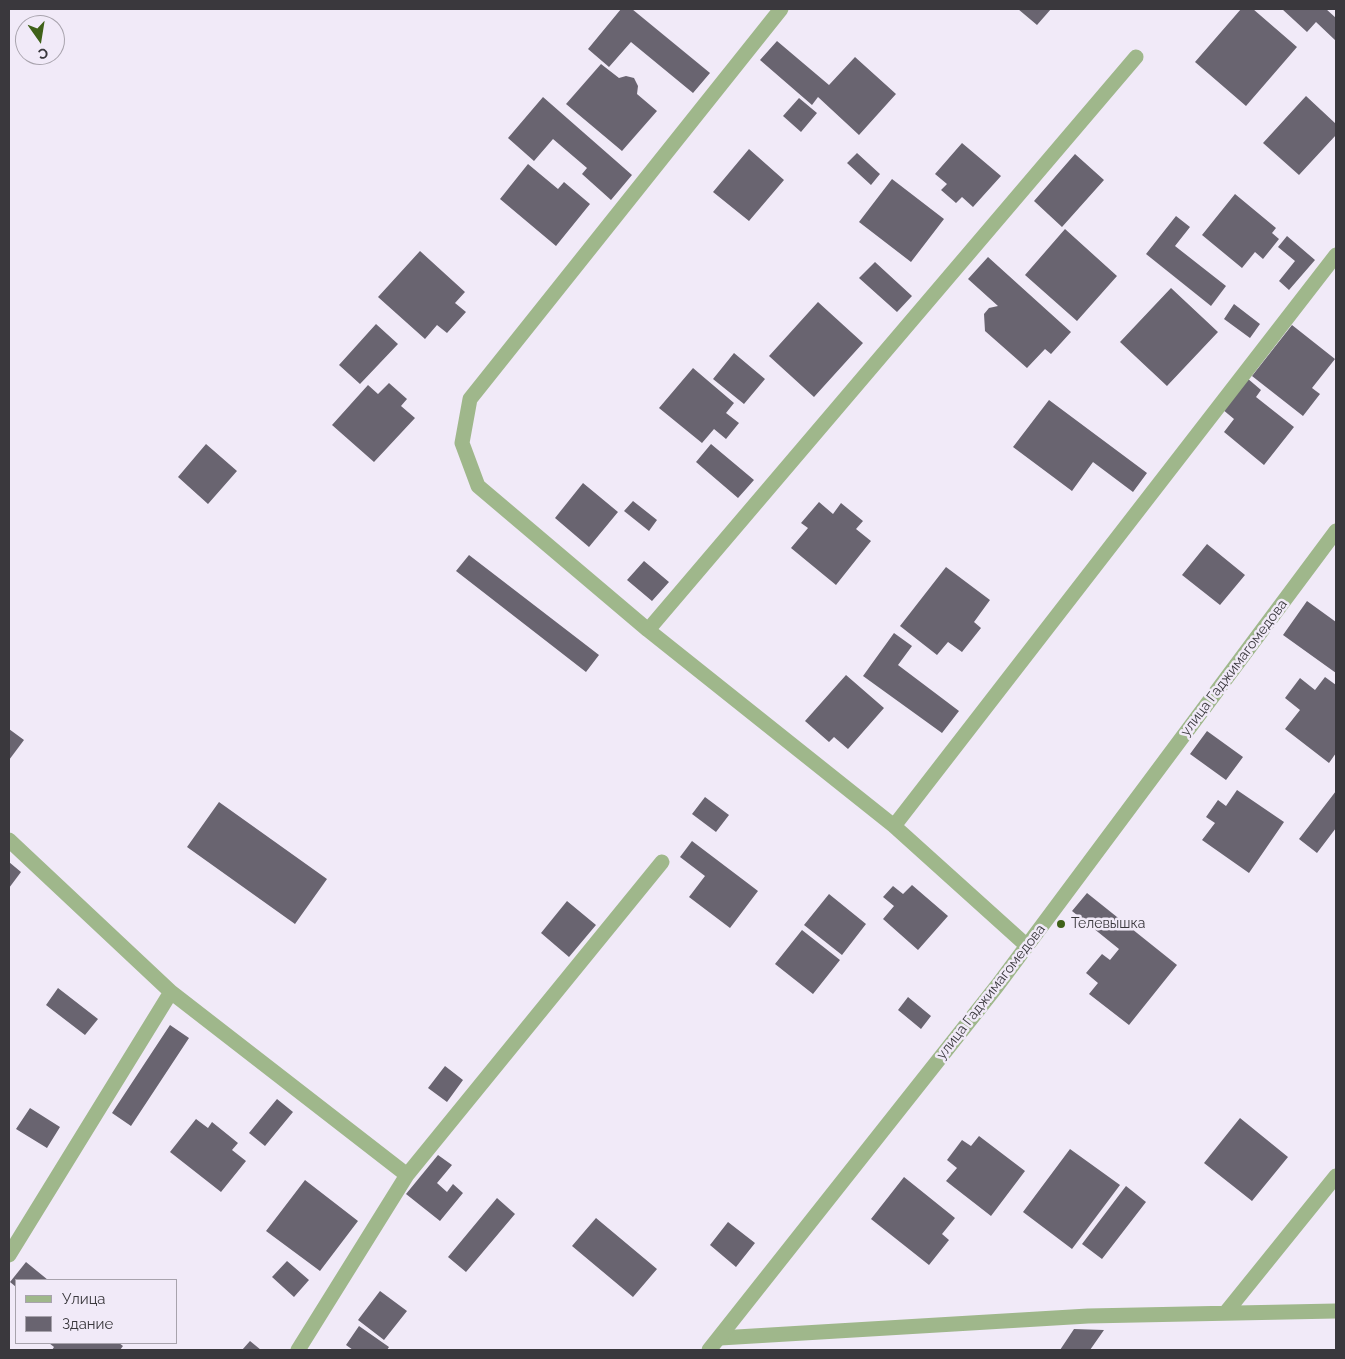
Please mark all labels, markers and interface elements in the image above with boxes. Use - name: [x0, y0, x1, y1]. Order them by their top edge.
- north arrow: [15, 15, 65, 65]
- text: С: [37, 45, 50, 63]
- street label: улица Гаджимагомедова: [1177, 596, 1291, 740]
- place label: Телевышка: [1071, 916, 1145, 932]
- marker: Телевышка: [1055, 918, 1067, 930]
- street label: улица Гаджимагомедова: [933, 921, 1049, 1063]
- legend: [15, 1279, 178, 1344]
- text: Улица: [62, 1290, 106, 1308]
- text: Здание: [62, 1315, 113, 1333]

